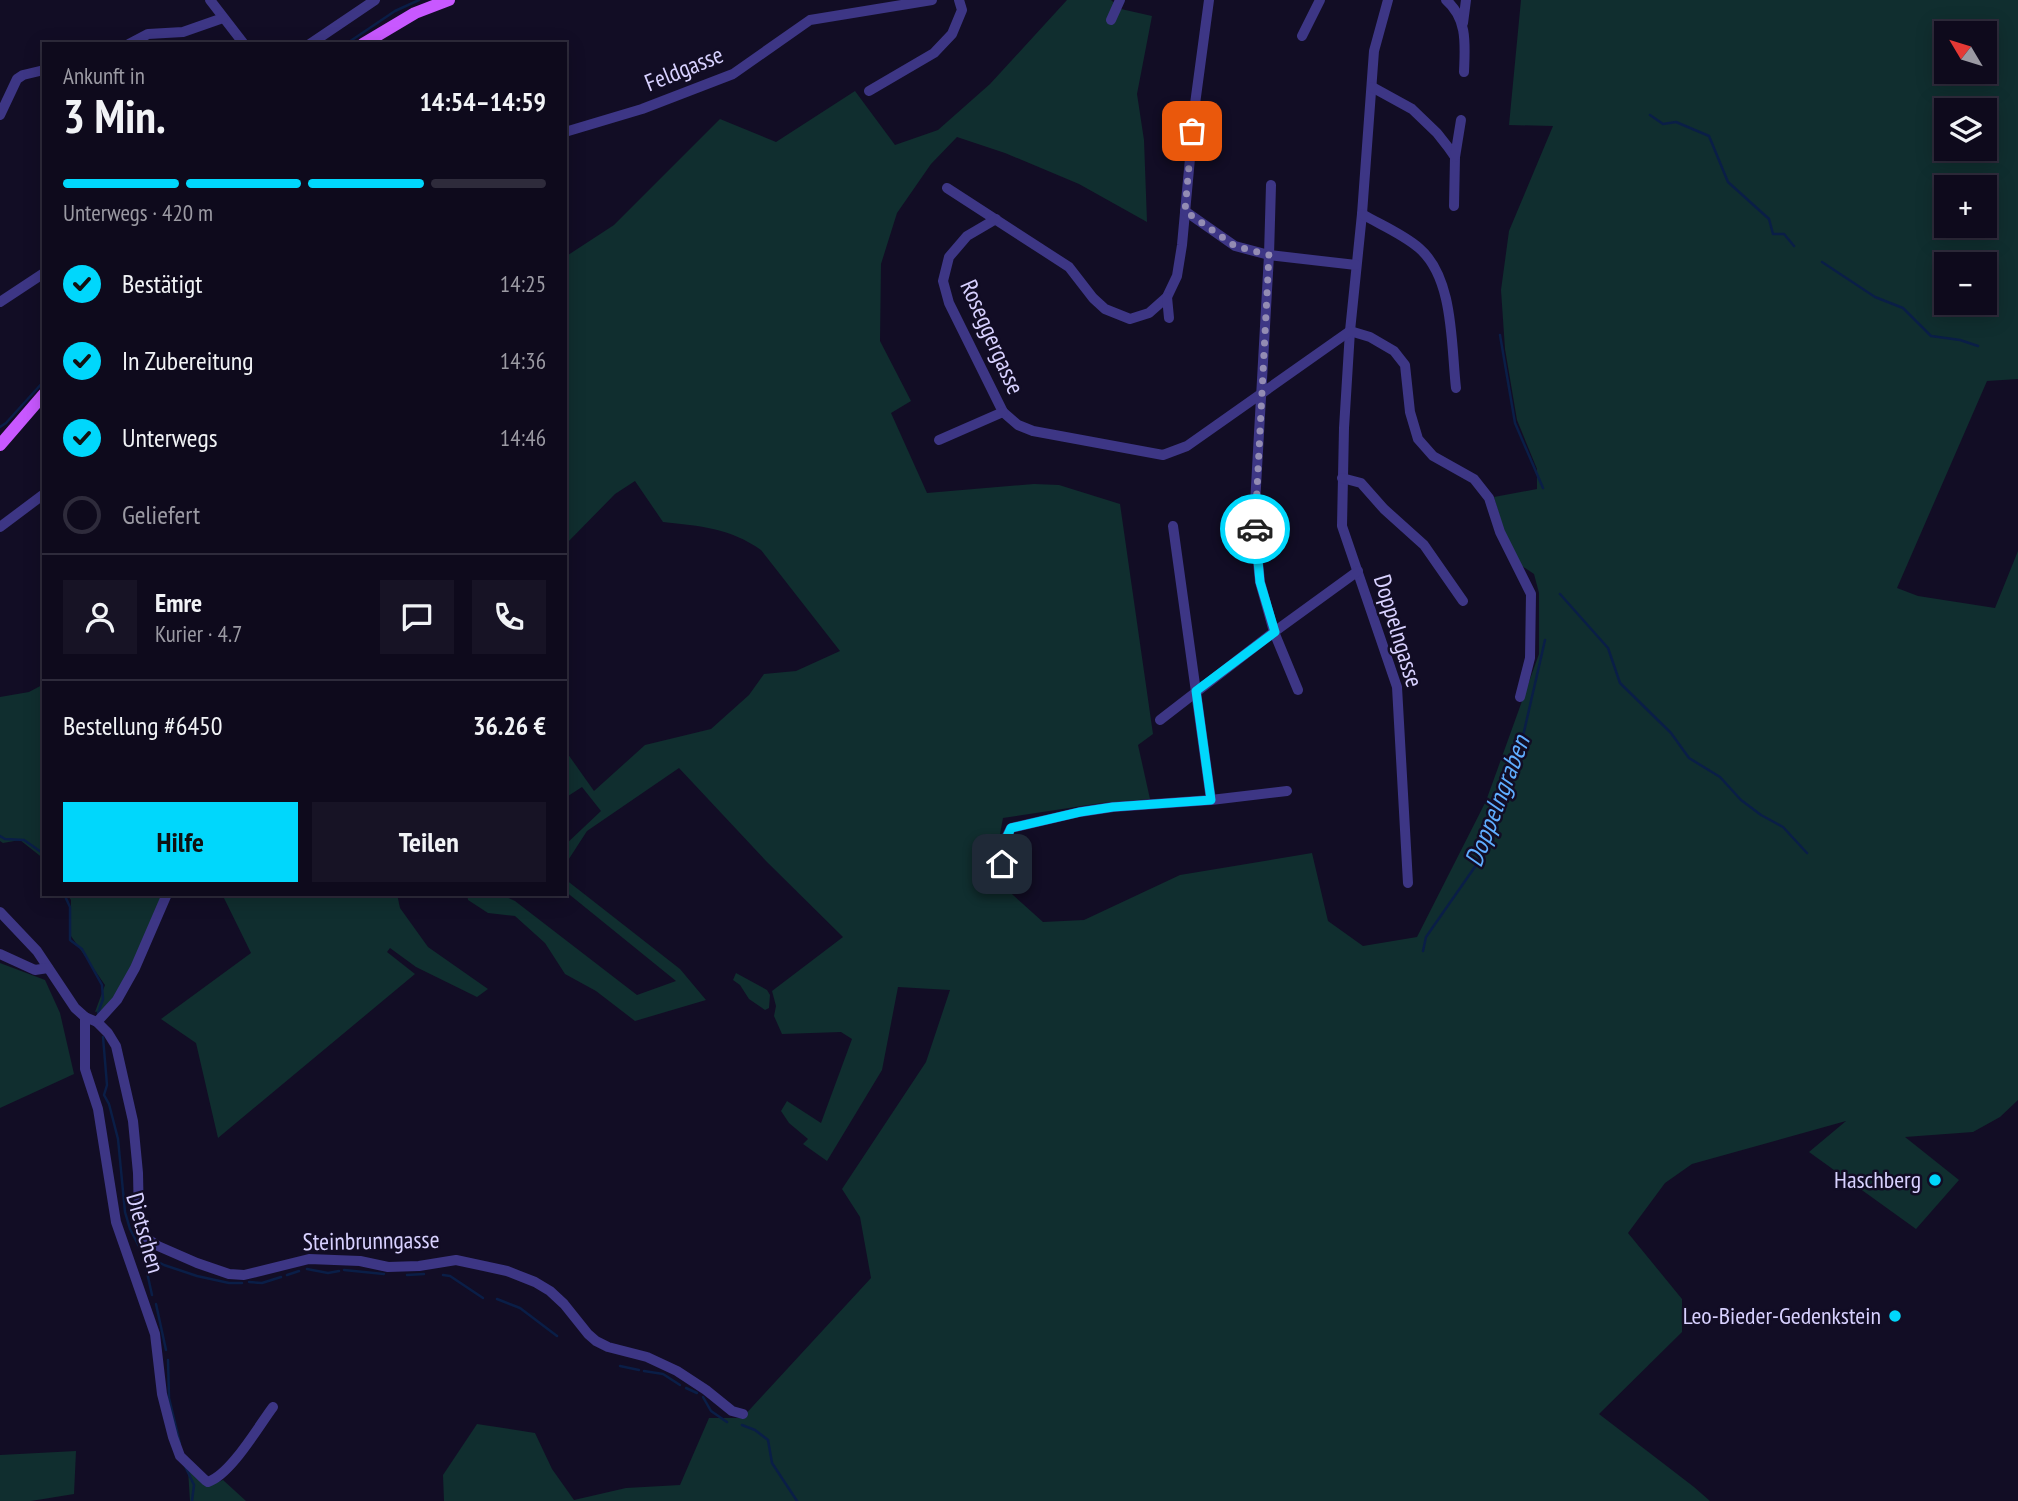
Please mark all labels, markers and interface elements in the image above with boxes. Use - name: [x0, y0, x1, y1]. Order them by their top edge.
- north arrow: [1934, 21, 1997, 84]
- map controls: [1934, 21, 1997, 315]
- street label: Feldgasse: [640, 39, 728, 98]
- text: Ankunft in: [63, 61, 145, 90]
- text: 14:54–14:59: [419, 85, 546, 118]
- text: 3 Min.: [63, 86, 166, 146]
- button: layers: [1934, 98, 1997, 161]
- pin: [1162, 101, 1222, 161]
- icon: bag: [1173, 112, 1211, 150]
- button: +: [1934, 175, 1997, 238]
- text: Unterwegs · 420 m: [63, 198, 213, 227]
- button: −: [1934, 252, 1997, 315]
- icon: check: [63, 265, 101, 303]
- text: Bestätigt: [122, 267, 203, 300]
- text: 14:25: [500, 269, 546, 298]
- street label: Roseggergasse: [953, 275, 1031, 399]
- icon: check: [63, 342, 101, 380]
- text: In Zubereitung: [122, 344, 253, 377]
- text: 14:36: [500, 346, 546, 375]
- icon: check: [63, 419, 101, 457]
- text: Unterwegs: [122, 421, 217, 454]
- text: 14:46: [500, 423, 546, 452]
- courier: [1220, 494, 1290, 564]
- text: Geliefert: [122, 498, 200, 531]
- icon: car: [1236, 510, 1274, 548]
- street label: Doppelngasse: [1367, 571, 1430, 691]
- button: person: [63, 580, 137, 654]
- button: chat: [380, 580, 454, 654]
- button: phone: [472, 580, 546, 654]
- text: Emre: [155, 586, 202, 619]
- text: Kurier · 4.7: [155, 619, 242, 648]
- text: Bestellung #6450: [63, 709, 223, 742]
- text: 36.26 €: [473, 709, 546, 742]
- water label: Doppelngraben: [1456, 729, 1537, 871]
- button: Hilfe: [63, 802, 298, 882]
- button: Teilen: [312, 802, 546, 882]
- pin: [972, 834, 1032, 894]
- icon: home: [983, 845, 1021, 883]
- place label: Haschberg: [1834, 1164, 1921, 1195]
- marker: Haschberg: [1927, 1172, 1943, 1188]
- street label: Dietschen: [119, 1189, 172, 1277]
- street label: Steinbrunngasse: [302, 1224, 440, 1257]
- place label: Leo-Bieder-Gedenkstein: [1683, 1300, 1881, 1331]
- marker: Leo-Bieder-Gedenkstein: [1887, 1308, 1903, 1324]

